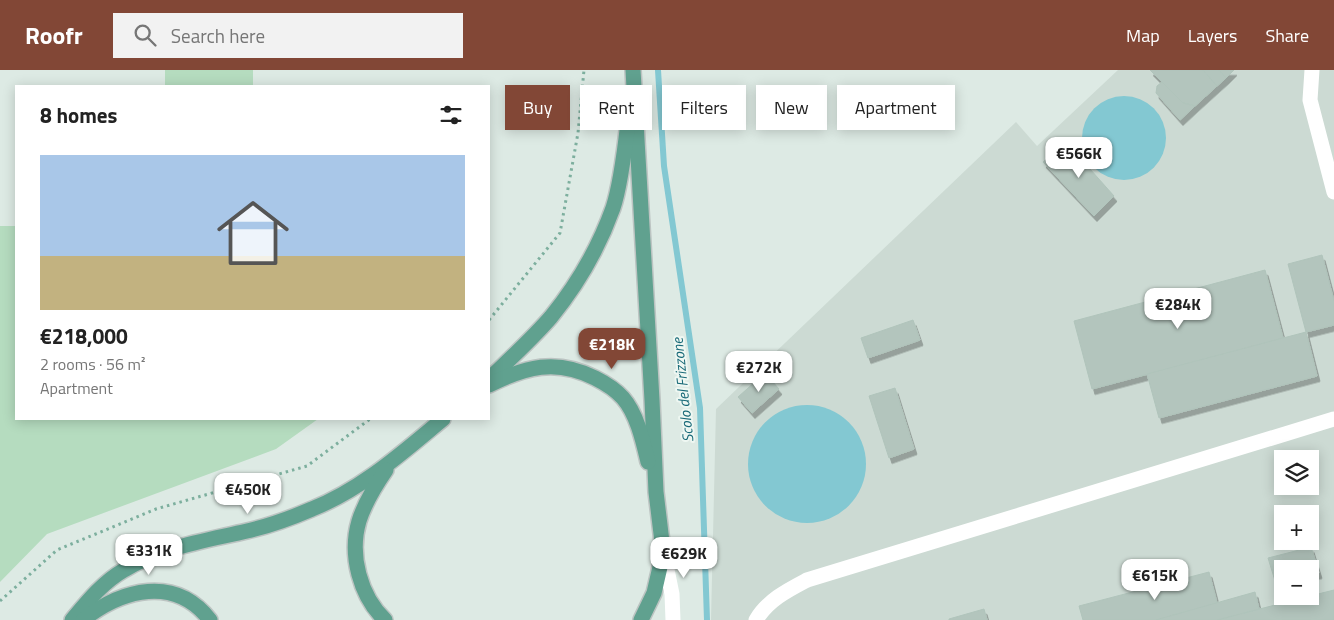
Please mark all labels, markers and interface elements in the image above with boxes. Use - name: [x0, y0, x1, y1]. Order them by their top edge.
- search box: [113, 13, 463, 58]
- text: Roofr: [25, 17, 83, 53]
- icon: search: [131, 21, 159, 49]
- text: Search here: [171, 21, 265, 50]
- text: Map: [1126, 22, 1160, 49]
- text: Layers: [1188, 22, 1237, 49]
- text: Share: [1265, 22, 1309, 49]
- chip: Buy: [505, 85, 570, 130]
- chip: Rent: [580, 85, 652, 130]
- chip: Filters: [662, 85, 746, 130]
- chip: New: [756, 85, 827, 130]
- chip: Apartment: [837, 85, 955, 130]
- text: 8 homes: [40, 99, 117, 131]
- icon: filters: [437, 101, 465, 129]
- pin: €566K: [1044, 136, 1114, 179]
- text: €566K: [1056, 141, 1102, 165]
- icon: home: [208, 188, 298, 278]
- pin: €284K: [1143, 288, 1213, 330]
- text: €284K: [1155, 292, 1201, 316]
- text: €218,000: [40, 320, 128, 352]
- pin: €218K: [577, 328, 647, 370]
- text: €218K: [589, 332, 635, 356]
- water label: Scolo del Frizzone: [665, 336, 699, 443]
- pin: €272K: [724, 350, 794, 393]
- text: 2 rooms · 56 m²: [40, 352, 145, 376]
- text: €272K: [736, 355, 782, 379]
- text: Apartment: [40, 376, 113, 400]
- map controls: [1274, 450, 1319, 605]
- button: layers: [1274, 450, 1319, 495]
- pin: €450K: [213, 472, 283, 515]
- text: €450K: [225, 477, 271, 501]
- button: +: [1274, 505, 1319, 550]
- pin: €331K: [114, 534, 184, 576]
- pin: €629K: [649, 536, 719, 579]
- text: €331K: [126, 538, 172, 562]
- text: €629K: [661, 541, 707, 565]
- pin: €615K: [1120, 558, 1190, 601]
- button: −: [1274, 560, 1319, 605]
- text: €615K: [1132, 563, 1178, 587]

